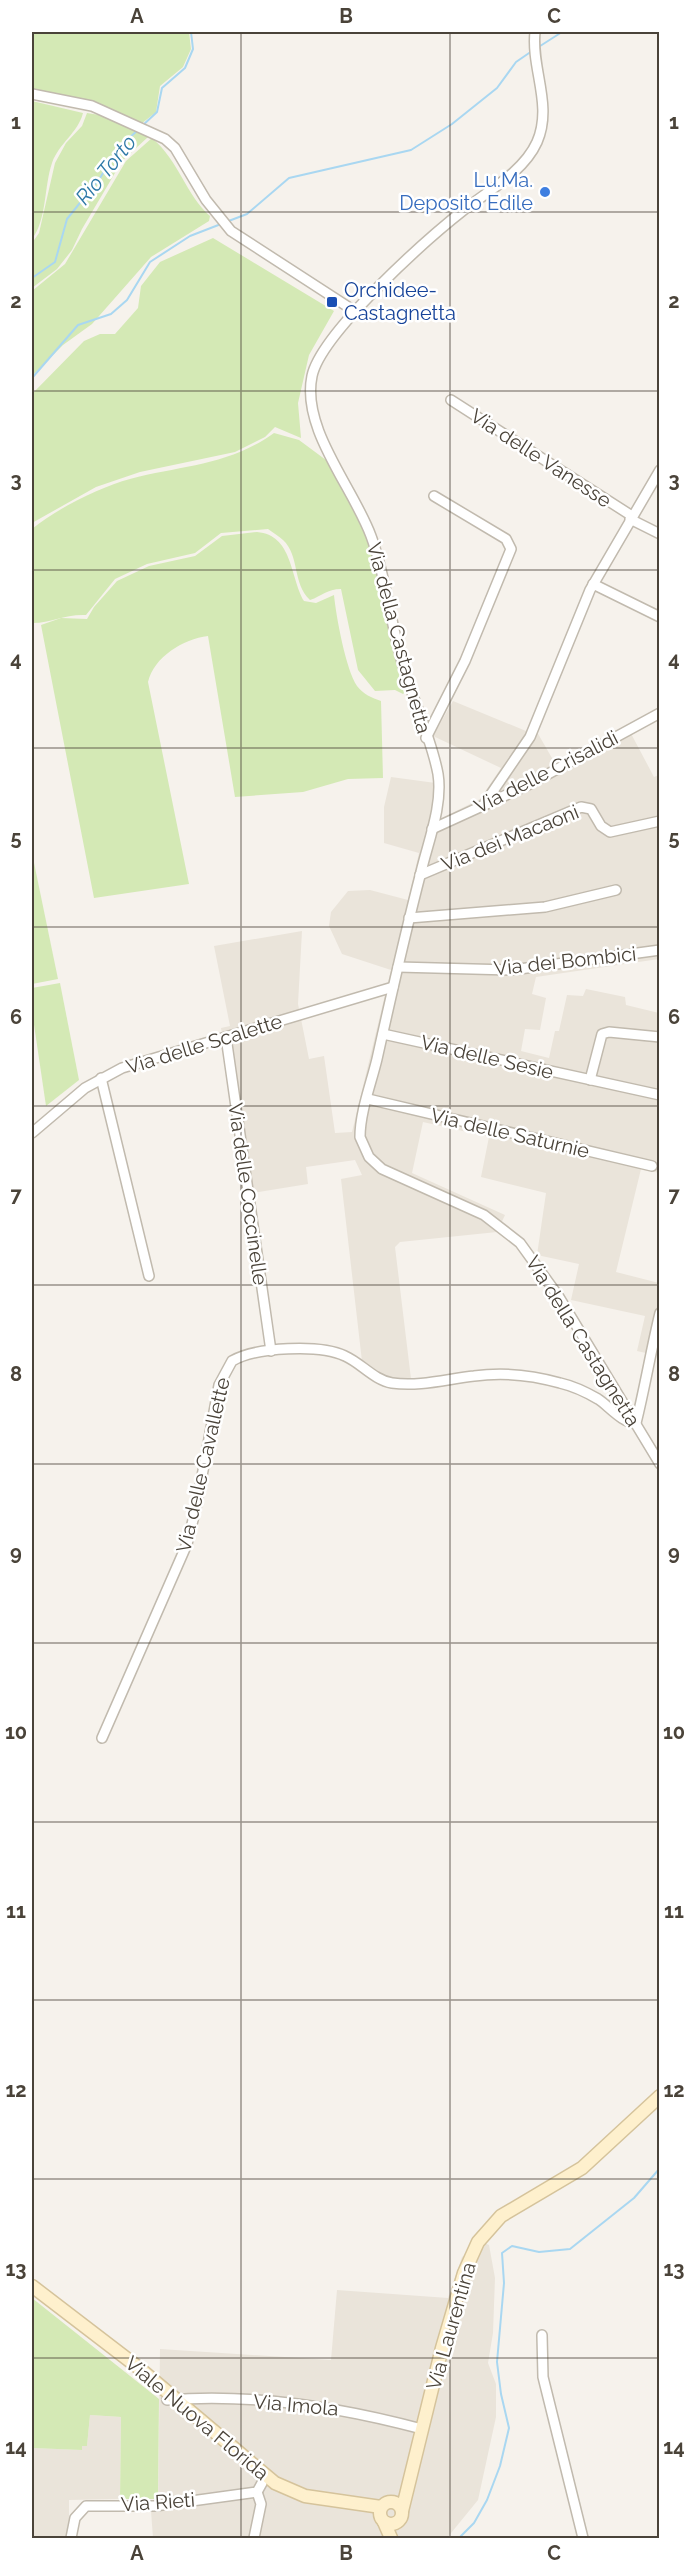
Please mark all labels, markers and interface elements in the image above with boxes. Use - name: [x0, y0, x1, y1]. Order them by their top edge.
- text: A: [130, 4, 144, 28]
- text: B: [339, 4, 353, 28]
- text: C: [547, 4, 561, 28]
- text: 1: [11, 110, 21, 134]
- text: 1: [669, 110, 679, 134]
- water label: Rio Torto: [70, 130, 141, 209]
- place label: Lu.Ma. Deposito Edile: [399, 168, 533, 215]
- marker: Lu.Ma. Deposito Edile: [538, 185, 552, 199]
- place label: Orchidee- Castagnetta: [344, 278, 456, 325]
- text: 2: [10, 289, 22, 313]
- text: 2: [668, 289, 680, 313]
- marker: Orchidee- Castagnetta: [325, 295, 339, 309]
- street label: Via delle Vanesse: [466, 404, 616, 513]
- text: 3: [10, 468, 22, 492]
- text: 3: [668, 468, 680, 492]
- street label: Via della Castagnetta: [362, 540, 436, 736]
- text: 4: [10, 647, 22, 671]
- text: 4: [668, 647, 680, 671]
- street label: Via delle Crisalidi: [470, 725, 622, 819]
- street label: Via dei Macaoni: [438, 800, 582, 876]
- text: 5: [10, 826, 22, 850]
- text: 5: [668, 826, 680, 850]
- street label: Via dei Bombici: [493, 942, 637, 980]
- text: 6: [10, 1005, 22, 1029]
- text: 6: [668, 1005, 680, 1029]
- street label: Via delle Scalette: [123, 1009, 285, 1079]
- street label: Via delle Sesie: [418, 1030, 556, 1084]
- street label: Via delle Coccinelle: [223, 1101, 273, 1287]
- street label: Via delle Saturnie: [428, 1103, 592, 1163]
- text: 7: [10, 1183, 22, 1207]
- text: 7: [668, 1183, 680, 1207]
- street label: Via della Castagnetta: [521, 1251, 645, 1431]
- text: 8: [10, 1362, 22, 1386]
- text: 8: [668, 1362, 680, 1386]
- street label: Via delle Cavallette: [171, 1375, 235, 1555]
- text: 9: [10, 1541, 22, 1565]
- text: 9: [668, 1541, 680, 1565]
- text: 10: [5, 1720, 27, 1744]
- text: 10: [663, 1720, 685, 1744]
- text: 11: [6, 1899, 26, 1923]
- text: 11: [664, 1899, 684, 1923]
- text: 12: [5, 2078, 27, 2102]
- text: 12: [663, 2078, 685, 2102]
- text: 13: [5, 2257, 27, 2281]
- text: 13: [663, 2257, 685, 2281]
- street label: Via Laurentina: [421, 2259, 481, 2393]
- street label: Viale Nuova Florida: [120, 2351, 274, 2485]
- street label: Via Imola: [252, 2389, 340, 2421]
- text: 14: [5, 2435, 27, 2459]
- text: 14: [663, 2435, 685, 2459]
- street label: Via Rieti: [120, 2487, 196, 2517]
- text: A: [130, 2541, 144, 2565]
- text: B: [339, 2541, 353, 2565]
- text: C: [547, 2541, 561, 2565]

